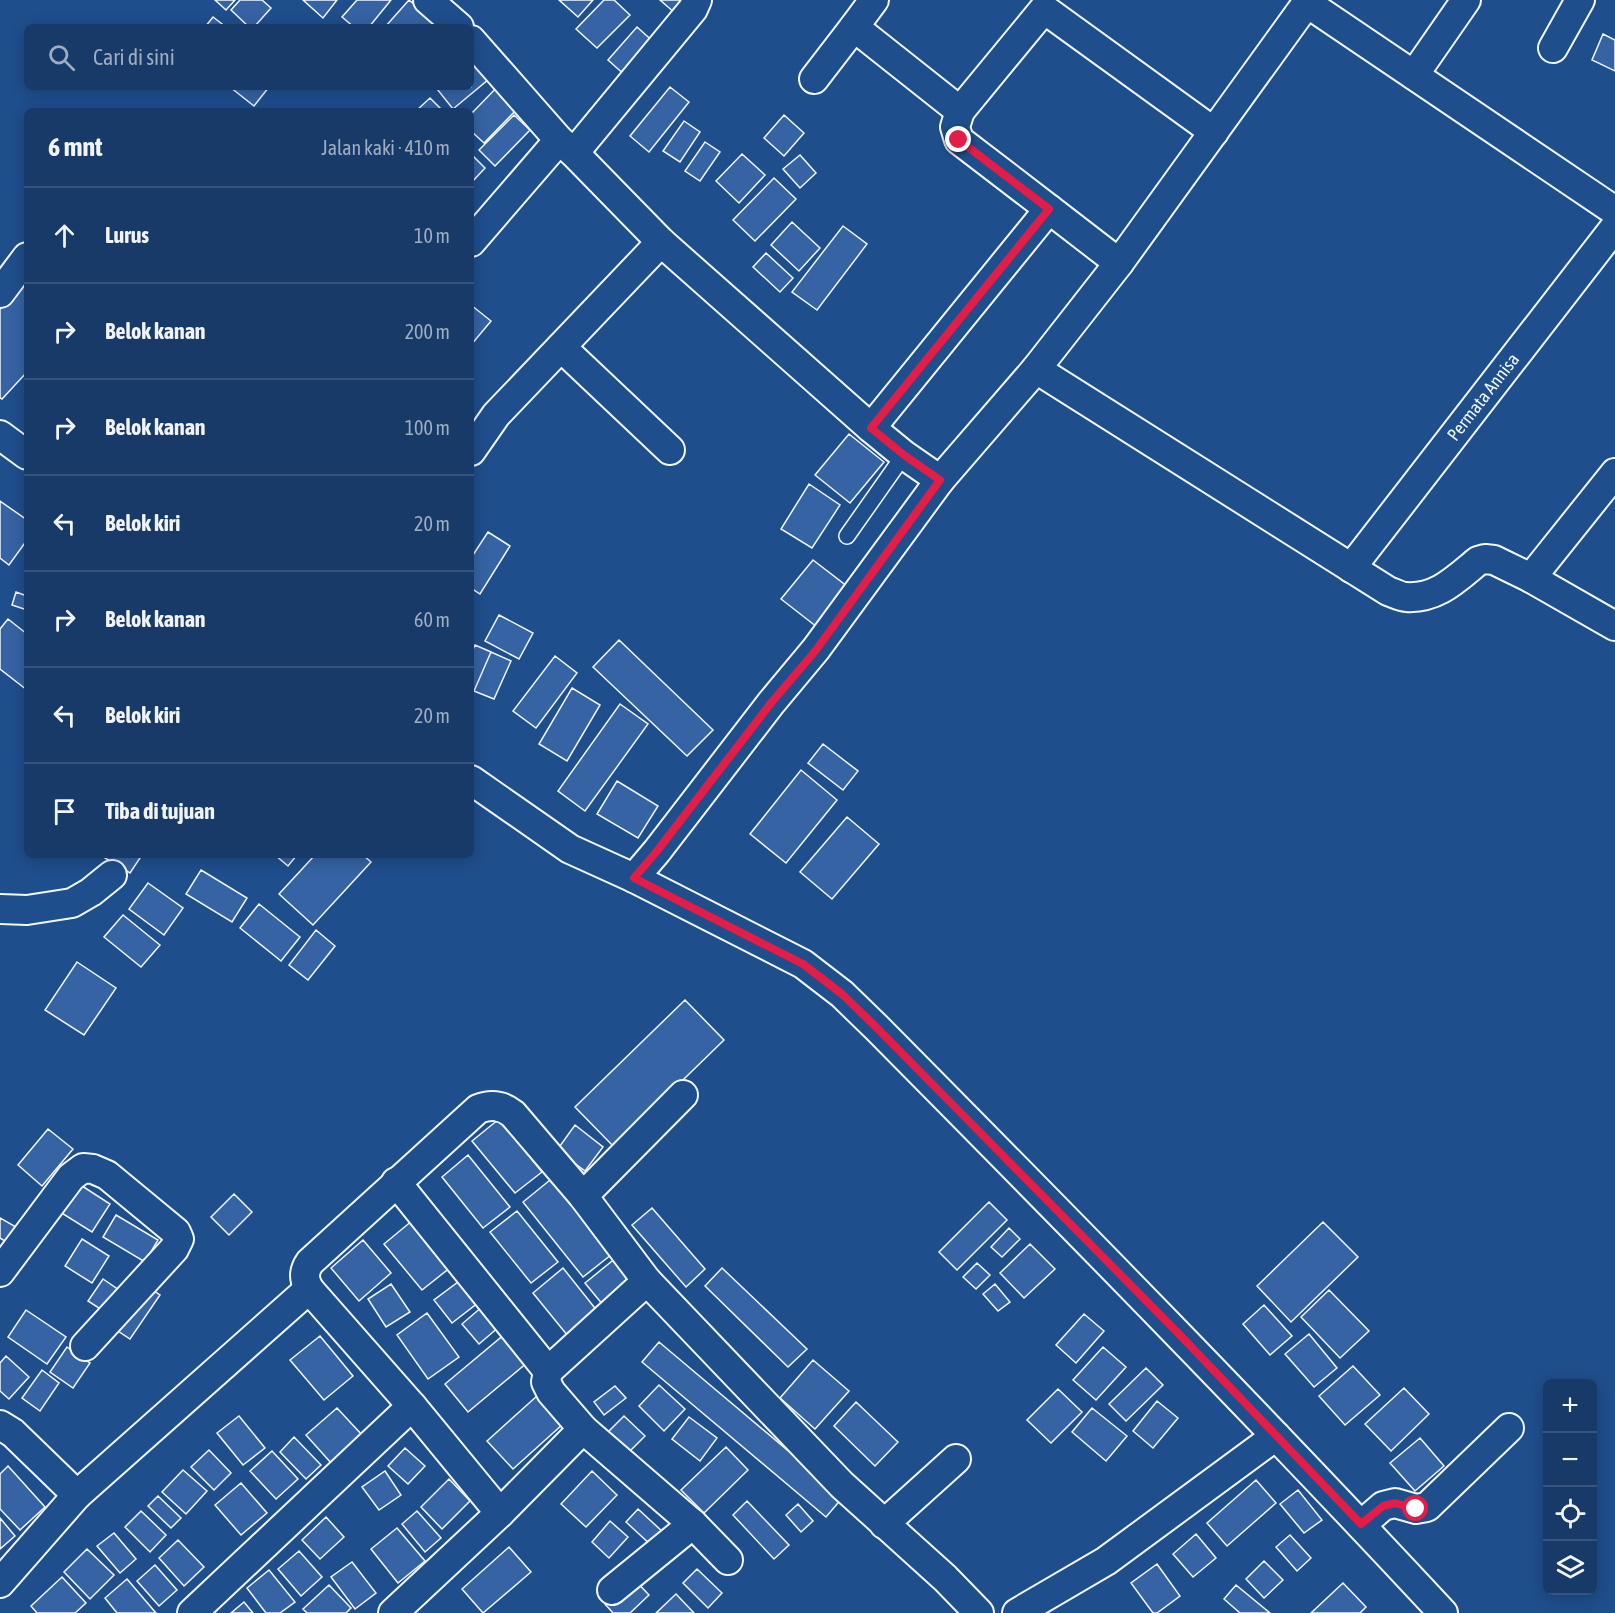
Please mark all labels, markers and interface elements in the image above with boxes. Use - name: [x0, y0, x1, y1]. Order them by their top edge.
- search box: [24, 24, 474, 90]
- icon: search: [45, 41, 78, 74]
- text: Cari di sini: [93, 44, 175, 70]
- route end: [945, 126, 971, 152]
- text: 6 mnt: [48, 132, 103, 162]
- text: Jalan kaki · 410 m: [321, 136, 450, 159]
- icon: ahead: [48, 219, 81, 252]
- text: Lurus: [105, 222, 149, 248]
- text: 10 m: [414, 224, 450, 247]
- icon: right: [48, 315, 81, 348]
- text: Belok kanan: [105, 318, 206, 344]
- text: 200 m: [405, 320, 450, 343]
- street label: Permata Annisa: [1442, 349, 1523, 445]
- icon: right: [48, 411, 81, 444]
- text: Belok kanan: [105, 414, 206, 440]
- text: 100 m: [405, 416, 450, 439]
- icon: left: [48, 507, 81, 540]
- text: Belok kiri: [105, 510, 180, 536]
- text: 20 m: [414, 512, 450, 535]
- icon: right: [48, 603, 81, 636]
- text: Belok kanan: [105, 606, 206, 632]
- text: 60 m: [414, 608, 450, 631]
- icon: left: [48, 699, 81, 732]
- text: Belok kiri: [105, 702, 180, 728]
- text: 20 m: [414, 704, 450, 727]
- icon: arrive: [48, 795, 81, 828]
- text: Tiba di tujuan: [105, 798, 215, 824]
- map controls: [1543, 1379, 1597, 1595]
- button: +: [1543, 1379, 1597, 1433]
- button: −: [1543, 1433, 1597, 1487]
- button: locate: [1543, 1487, 1597, 1541]
- route start: [1402, 1495, 1428, 1521]
- button: layers: [1543, 1541, 1597, 1595]

